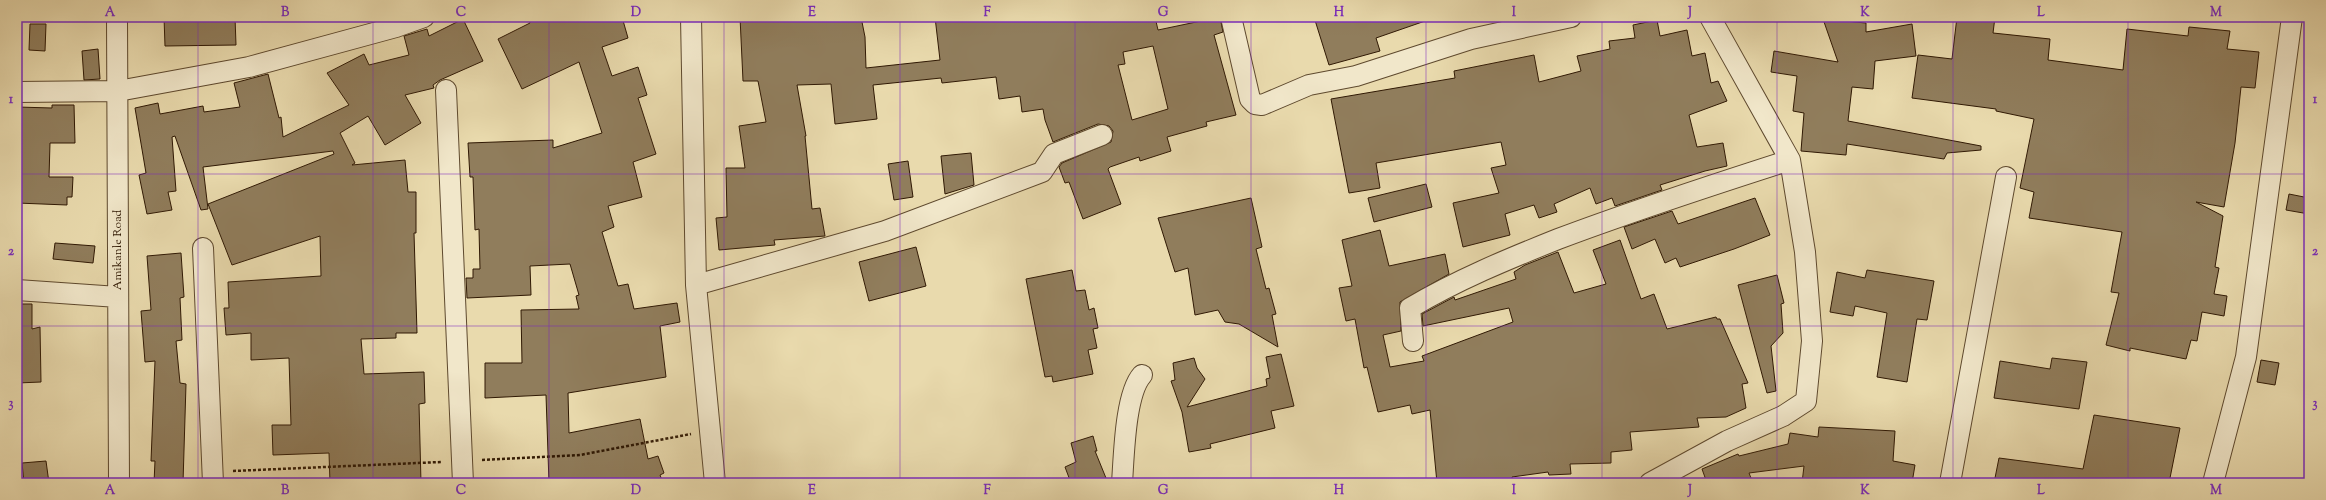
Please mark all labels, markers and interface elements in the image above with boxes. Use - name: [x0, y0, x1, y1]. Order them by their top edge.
- text: A: [105, 4, 116, 22]
- text: B: [281, 4, 290, 22]
- text: C: [456, 4, 466, 22]
- text: D: [631, 4, 641, 22]
- text: E: [808, 4, 816, 22]
- text: F: [983, 4, 991, 22]
- text: G: [1158, 4, 1169, 22]
- text: H: [1334, 4, 1345, 22]
- text: I: [1512, 4, 1517, 22]
- text: J: [1687, 4, 1692, 22]
- text: K: [1860, 4, 1870, 22]
- text: L: [2037, 4, 2045, 22]
- text: M: [2210, 4, 2222, 22]
- text: 1: [9, 91, 14, 109]
- text: 1: [2313, 91, 2318, 109]
- street label: Amikanle Road: [109, 209, 127, 290]
- text: 2: [8, 243, 15, 261]
- text: 2: [2312, 243, 2319, 261]
- text: 3: [8, 395, 14, 413]
- text: 3: [2312, 395, 2318, 413]
- text: A: [105, 482, 116, 500]
- text: B: [281, 482, 290, 500]
- text: C: [456, 482, 466, 500]
- text: D: [631, 482, 641, 500]
- text: E: [808, 482, 816, 500]
- text: F: [983, 482, 991, 500]
- text: G: [1158, 482, 1169, 500]
- text: H: [1334, 482, 1345, 500]
- text: I: [1512, 482, 1517, 500]
- text: J: [1687, 482, 1692, 500]
- text: K: [1860, 482, 1870, 500]
- text: L: [2037, 482, 2045, 500]
- text: M: [2210, 482, 2222, 500]

